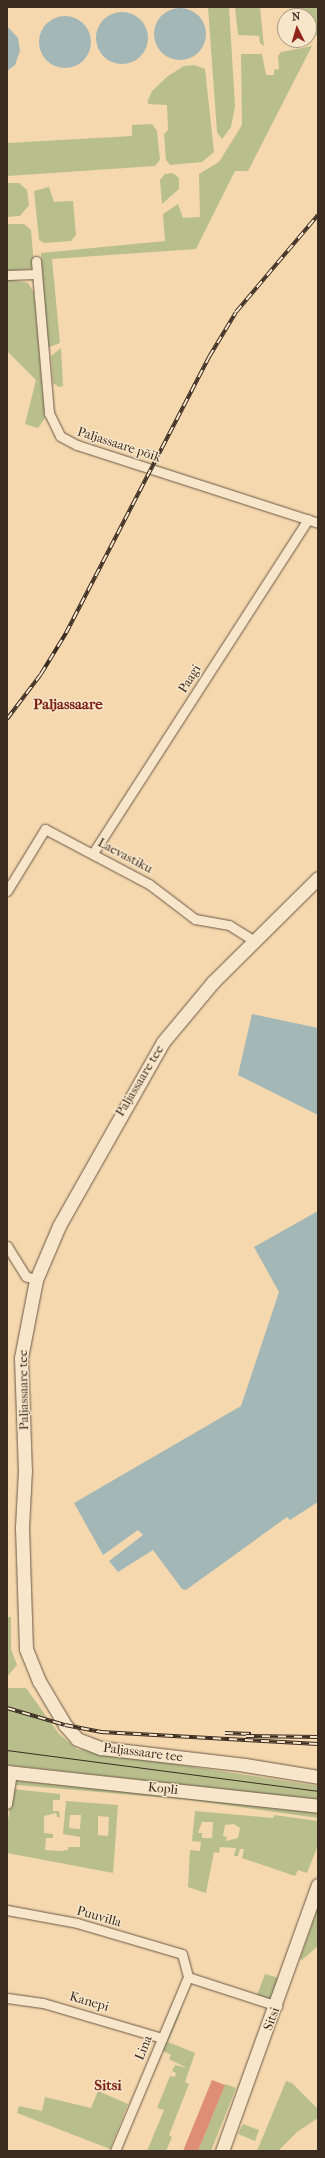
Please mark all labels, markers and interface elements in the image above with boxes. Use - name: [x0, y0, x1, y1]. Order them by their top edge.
- north arrow: [277, 8, 317, 48]
- text: N: [291, 10, 301, 23]
- street label: Paljassaare põik: [75, 424, 163, 466]
- street label: Paagi: [175, 662, 205, 696]
- district label: Paljassaare: [33, 696, 103, 714]
- street label: Laevastiku: [95, 835, 155, 877]
- street label: Paljassaare tee: [113, 1043, 167, 1119]
- street label: Paljassaare tee: [15, 1350, 33, 1430]
- street label: Paljassaare tee: [102, 1740, 184, 1766]
- street label: Kopli: [147, 1780, 179, 1798]
- street label: Puuvilla: [75, 1903, 123, 1931]
- street label: Kanepi: [67, 1989, 111, 2015]
- street label: Sitsi: [261, 2005, 283, 2033]
- street label: Lina: [132, 2033, 156, 2063]
- district label: Sitsi: [94, 2077, 122, 2095]

